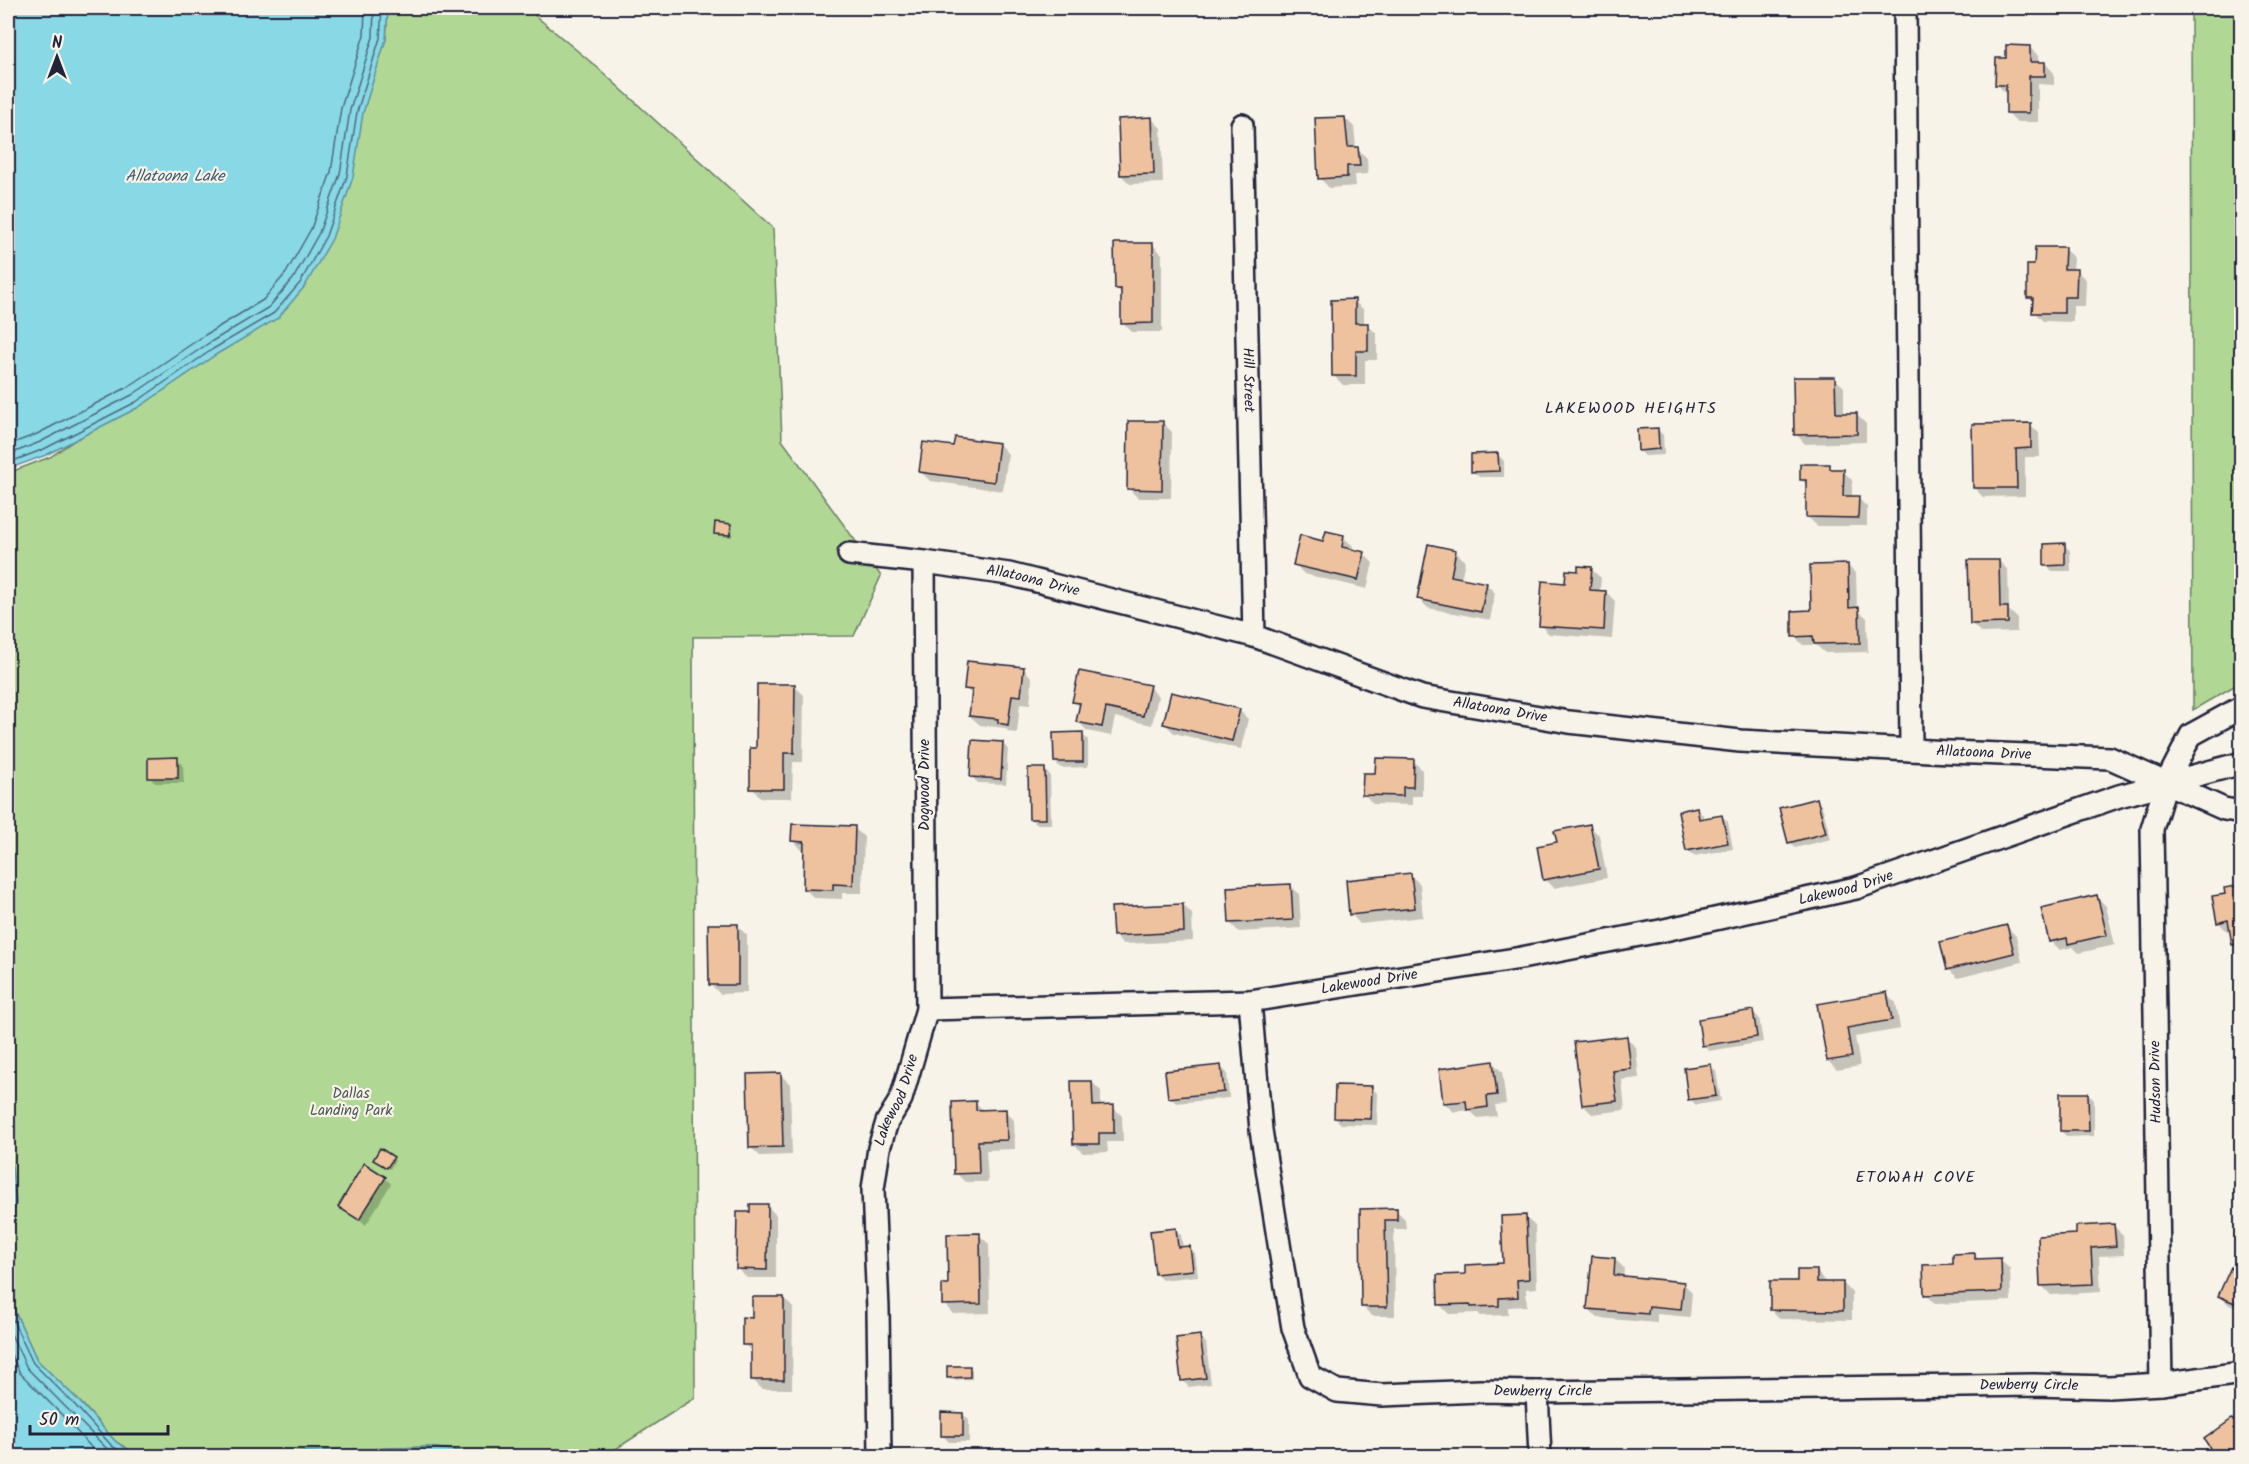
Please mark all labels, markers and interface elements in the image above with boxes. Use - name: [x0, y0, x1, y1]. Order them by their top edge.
- north arrow: [27, 27, 87, 87]
- text: N: [52, 31, 62, 56]
- water label: Allatoona Lake: [125, 164, 226, 189]
- street label: Hill Street: [1235, 347, 1261, 413]
- district label: LAKEWOOD HEIGHTS: [1545, 396, 1717, 421]
- street label: Allatoona Drive: [985, 559, 1082, 603]
- street label: Allatoona Drive: [1451, 690, 1549, 730]
- street label: Dogwood Drive: [913, 739, 937, 831]
- street label: Allatoona Drive: [1936, 739, 2032, 767]
- street label: Lakewood Drive: [1796, 864, 1897, 912]
- street label: Lakewood Drive: [1319, 963, 1420, 1002]
- street label: Hudson Drive: [2143, 1040, 2169, 1124]
- street label: Lakewood Drive: [868, 1051, 925, 1149]
- park label: Dallas Landing Park: [310, 1082, 393, 1123]
- district label: ETOWAH COVE: [1856, 1165, 1976, 1190]
- street label: Dewberry Circle: [1979, 1373, 2079, 1398]
- street label: Dewberry Circle: [1493, 1379, 1593, 1404]
- scale bar: [30, 1398, 168, 1436]
- text: 50 m: [39, 1406, 79, 1435]

